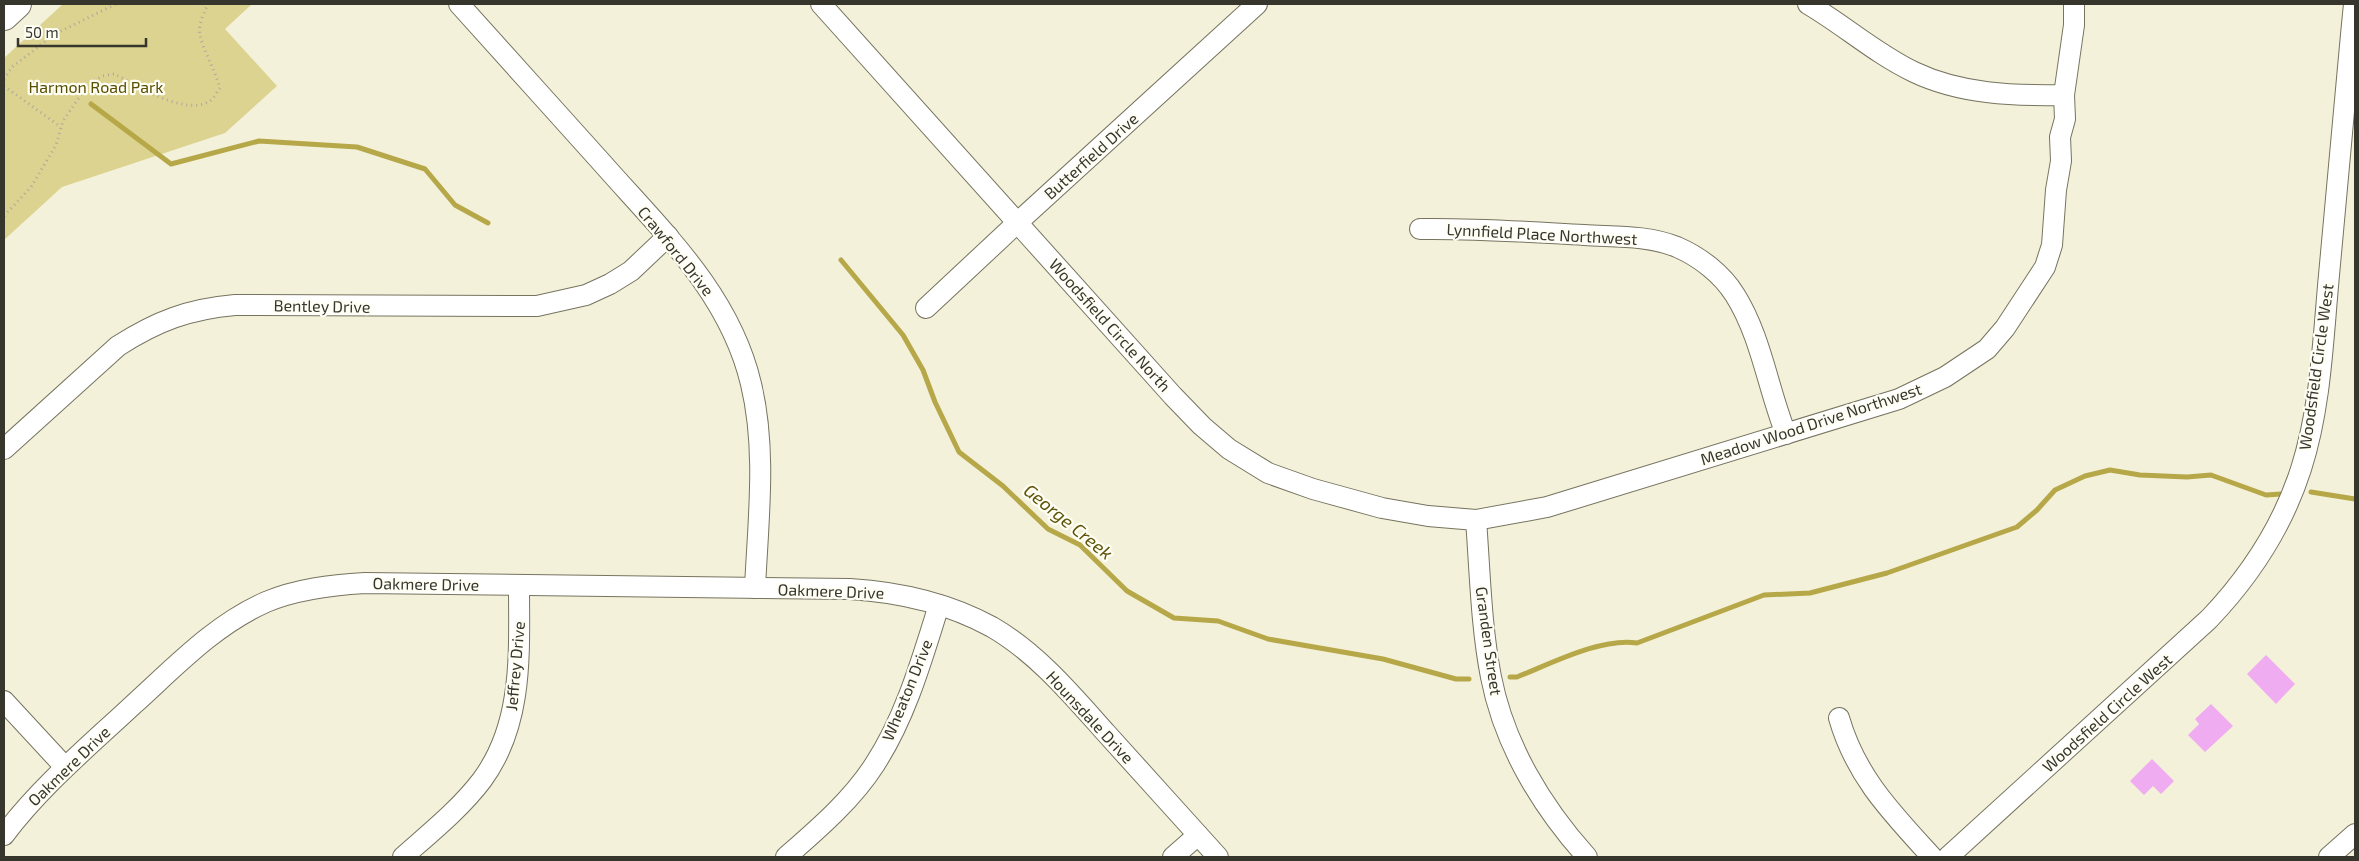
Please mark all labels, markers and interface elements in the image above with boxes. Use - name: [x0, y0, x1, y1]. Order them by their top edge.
- scale bar: [18, 15, 145, 47]
- text: 50 m: [25, 23, 59, 41]
- park label: Harmon Road Park: [29, 77, 164, 96]
- street label: Butterfield Drive: [1040, 108, 1142, 203]
- street label: Crawford Drive: [635, 202, 718, 299]
- street label: Lynnfield Place Northwest: [1446, 219, 1638, 248]
- street label: Woodsfield Circle North: [1046, 254, 1175, 395]
- street label: Woodsfield Circle West: [2294, 283, 2337, 451]
- street label: Bentley Drive: [273, 295, 371, 316]
- street label: Meadow Wood Drive Northwest: [1698, 379, 1924, 468]
- water label: George Creek: [1020, 479, 1118, 564]
- street label: Oakmere Drive: [373, 573, 479, 594]
- street label: Oakmere Drive: [777, 579, 885, 602]
- street label: Granden Street: [1472, 585, 1507, 697]
- street label: Jeffrey Drive: [501, 620, 528, 712]
- street label: Wheaton Drive: [878, 636, 936, 743]
- street label: Woodsfield Circle West: [2038, 649, 2175, 776]
- street label: Hounsdale Drive: [1043, 667, 1138, 767]
- street label: Oakmere Drive: [24, 722, 114, 809]

